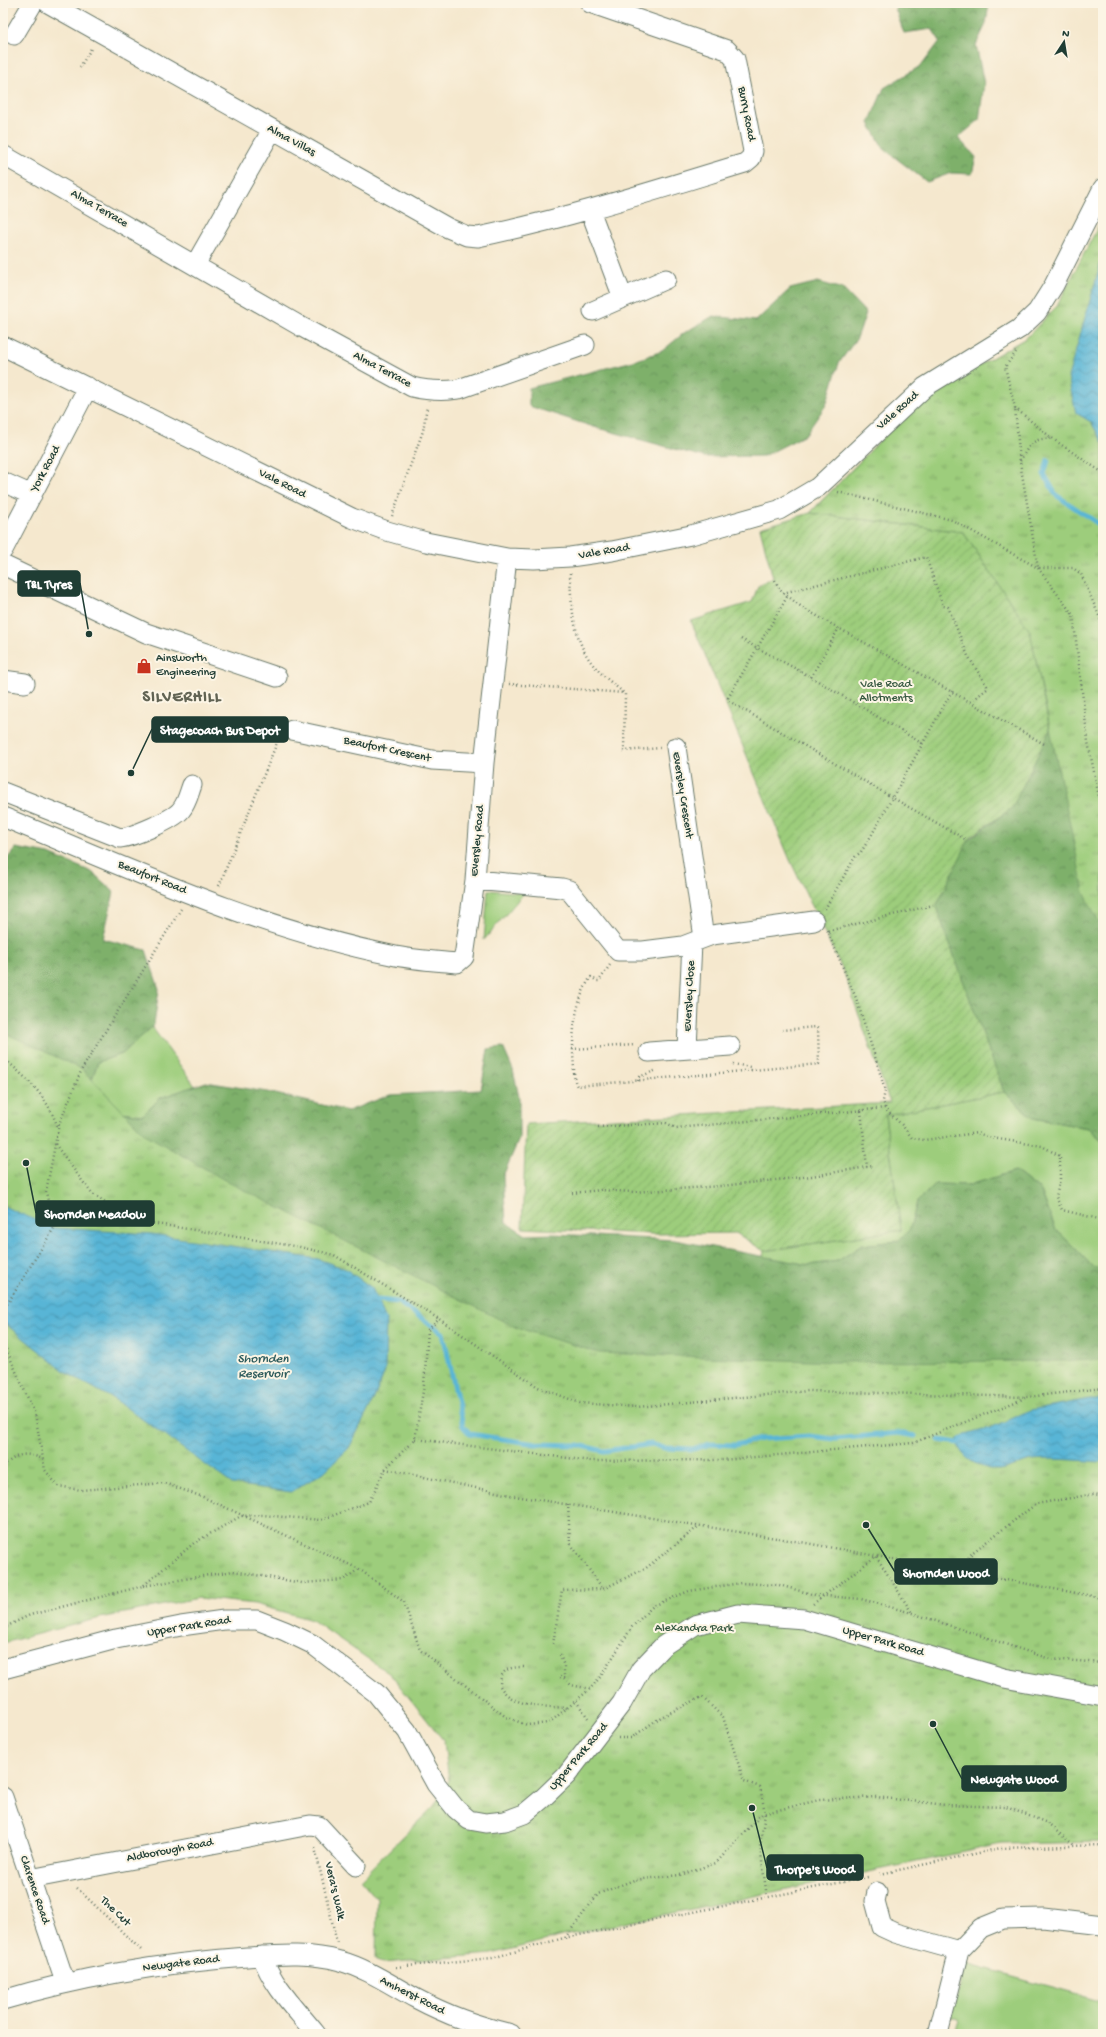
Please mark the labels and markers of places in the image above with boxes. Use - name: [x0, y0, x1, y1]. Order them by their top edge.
- callout: T&L Tyres: [18, 571, 80, 596]
- place label: Ainsworth Engineering: [156, 652, 216, 680]
- shop icon: Ainsworth Engineering: [135, 657, 153, 675]
- callout: Stagecoach Bus Depot: [152, 717, 288, 742]
- callout: Shornden Meadow: [36, 1201, 154, 1226]
- callout: Shornden Wood: [895, 1559, 997, 1584]
- callout: Newgate Wood: [962, 1766, 1066, 1791]
- callout: Thorpe's Wood: [767, 1855, 863, 1880]

